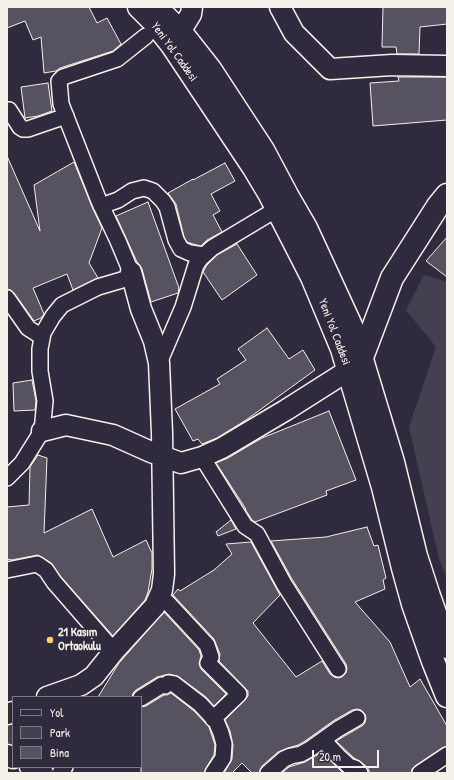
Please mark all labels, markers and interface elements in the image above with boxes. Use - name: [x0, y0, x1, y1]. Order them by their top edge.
- street label: Yeni Yol Caddesi: [148, 20, 200, 84]
- street label: Yeni Yol Caddesi: [315, 297, 353, 367]
- place label: 21 Kasım Ortaokulu: [58, 626, 101, 654]
- marker: 21 Kasım Ortaokulu: [45, 635, 55, 645]
- legend: [12, 696, 142, 768]
- text: Yol: [50, 704, 63, 721]
- text: Park: [50, 724, 70, 741]
- scale bar: [314, 742, 381, 768]
- text: Bina: [50, 744, 69, 761]
- text: 20 m: [319, 748, 341, 765]

